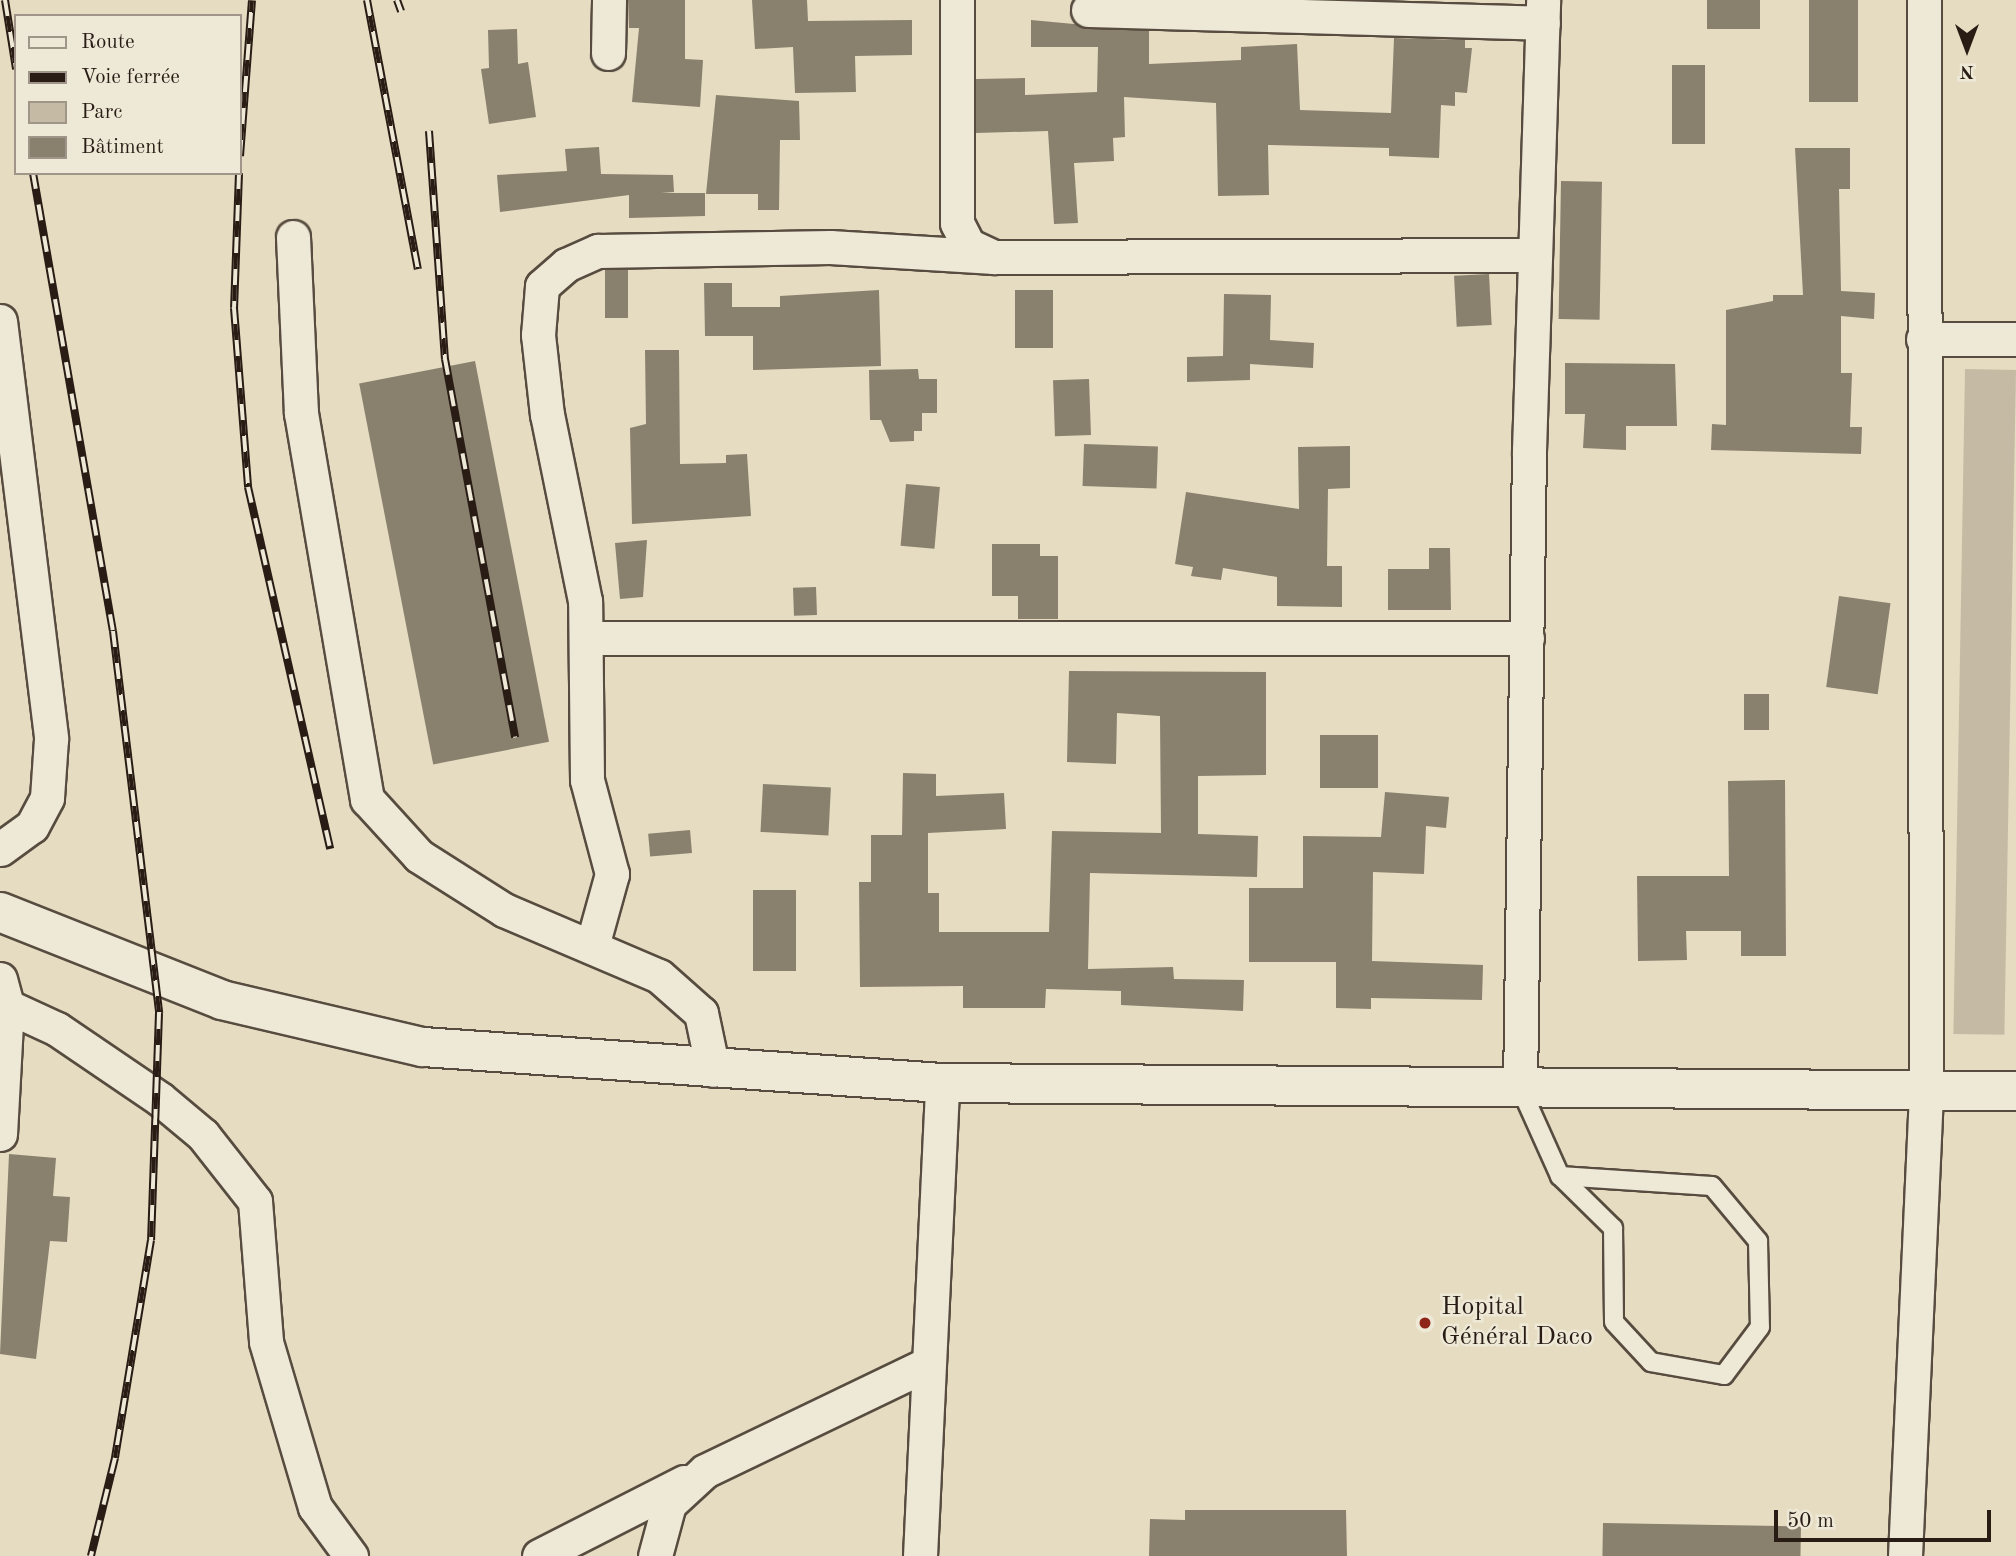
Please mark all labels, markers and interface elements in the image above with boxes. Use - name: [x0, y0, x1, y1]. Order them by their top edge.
- legend: [14, 14, 242, 175]
- north arrow: [1932, 14, 2002, 84]
- text: Route: [81, 32, 135, 53]
- text: N: [1960, 61, 1974, 80]
- text: Voie ferrée: [81, 67, 180, 88]
- text: Parc: [81, 102, 123, 123]
- text: Bâtiment: [81, 137, 164, 158]
- place label: Hopital Général Daco: [1441, 1292, 1593, 1354]
- marker: Hopital Général Daco: [1415, 1313, 1435, 1333]
- scale bar: [1778, 1496, 1995, 1540]
- text: 50 m: [1787, 1511, 1834, 1532]

